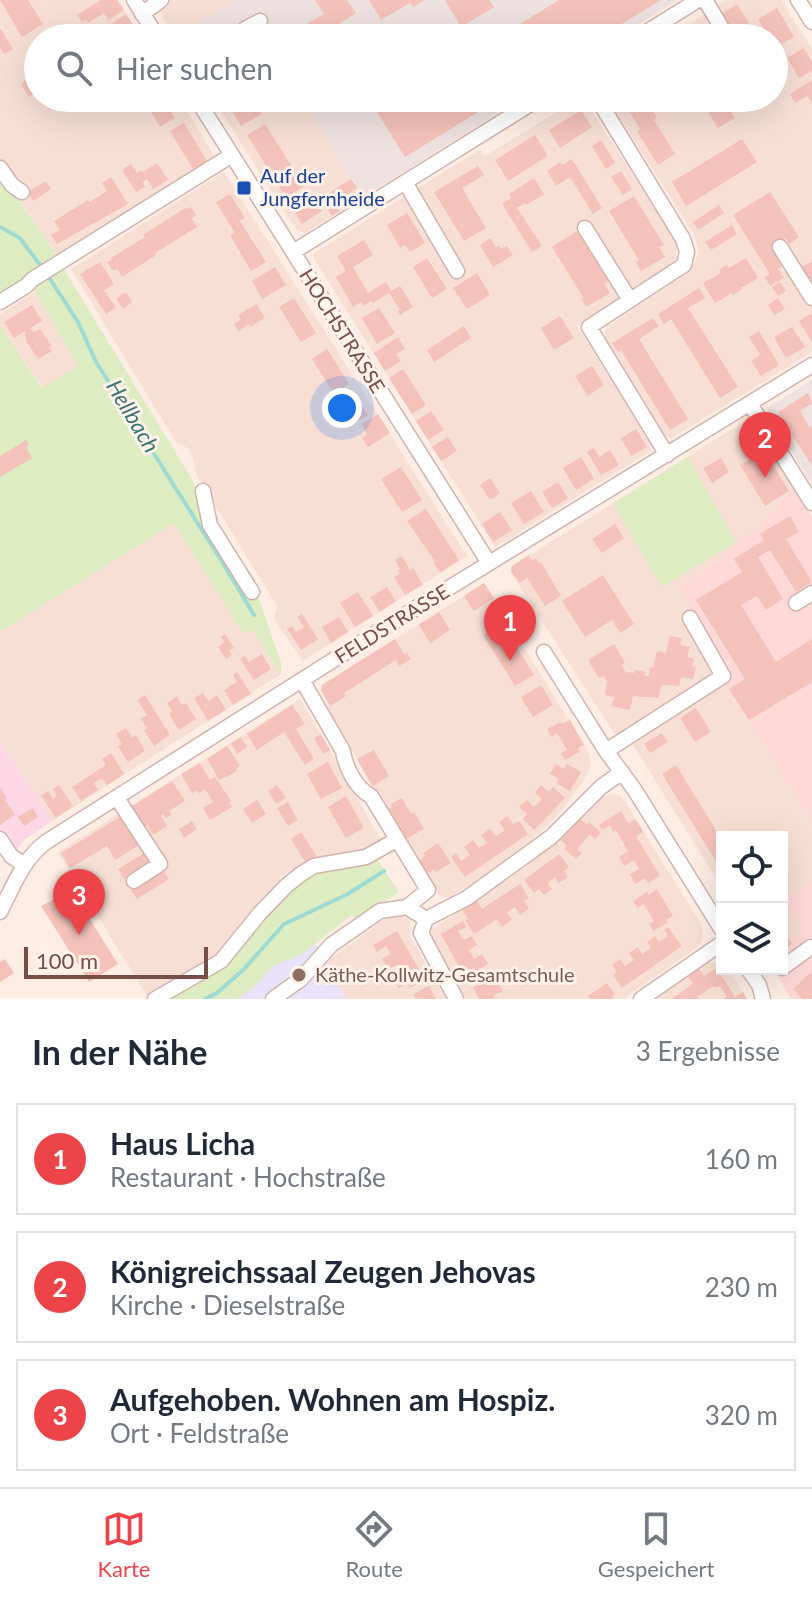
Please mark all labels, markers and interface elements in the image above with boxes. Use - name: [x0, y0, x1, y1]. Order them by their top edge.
- search box: [24, 24, 788, 112]
- icon: search: [52, 46, 96, 90]
- text: Hier suchen: [116, 50, 273, 86]
- place label: Auf der Jungfernheide: [260, 163, 385, 210]
- marker: Auf der Jungfernheide: [235, 179, 253, 197]
- street label: HOCHSTRASSE: [295, 264, 391, 397]
- water label: Hellbach: [101, 374, 166, 457]
- your location: [322, 388, 362, 428]
- pin: 2: [739, 412, 791, 478]
- street label: FELDSTRASSE: [330, 578, 453, 668]
- pin: 1: [484, 595, 536, 661]
- map controls: [716, 831, 788, 975]
- button: locate: [716, 831, 788, 903]
- pin: 3: [53, 869, 105, 935]
- button: layers: [716, 903, 788, 975]
- scale bar: [24, 943, 208, 979]
- text: 100 m: [36, 947, 98, 974]
- place label: Käthe-Kollwitz-Gesamtschule: [315, 962, 575, 986]
- marker: Käthe-Kollwitz-Gesamtschule: [290, 966, 308, 984]
- text: In der Nähe: [32, 1031, 207, 1072]
- text: 3 Ergebnisse: [636, 1035, 780, 1067]
- text: Haus Licha: [110, 1125, 255, 1161]
- text: 1: [52, 1143, 68, 1175]
- text: 160 m: [705, 1143, 778, 1175]
- text: Restaurant · Hochstraße: [110, 1161, 386, 1193]
- text: Königreichssaal Zeugen Jehovas: [110, 1253, 536, 1289]
- text: 2: [52, 1271, 68, 1303]
- text: 230 m: [705, 1271, 778, 1303]
- text: Kirche · Dieselstraße: [110, 1289, 345, 1321]
- text: Aufgehoben. Wohnen am Hospiz.: [110, 1381, 555, 1417]
- text: 3: [52, 1399, 68, 1431]
- text: 320 m: [705, 1399, 778, 1431]
- text: Ort · Feldstraße: [110, 1417, 289, 1449]
- tab: Karte: [98, 1507, 150, 1582]
- tab: Route: [346, 1507, 403, 1582]
- tab: Gespeichert: [598, 1507, 714, 1582]

